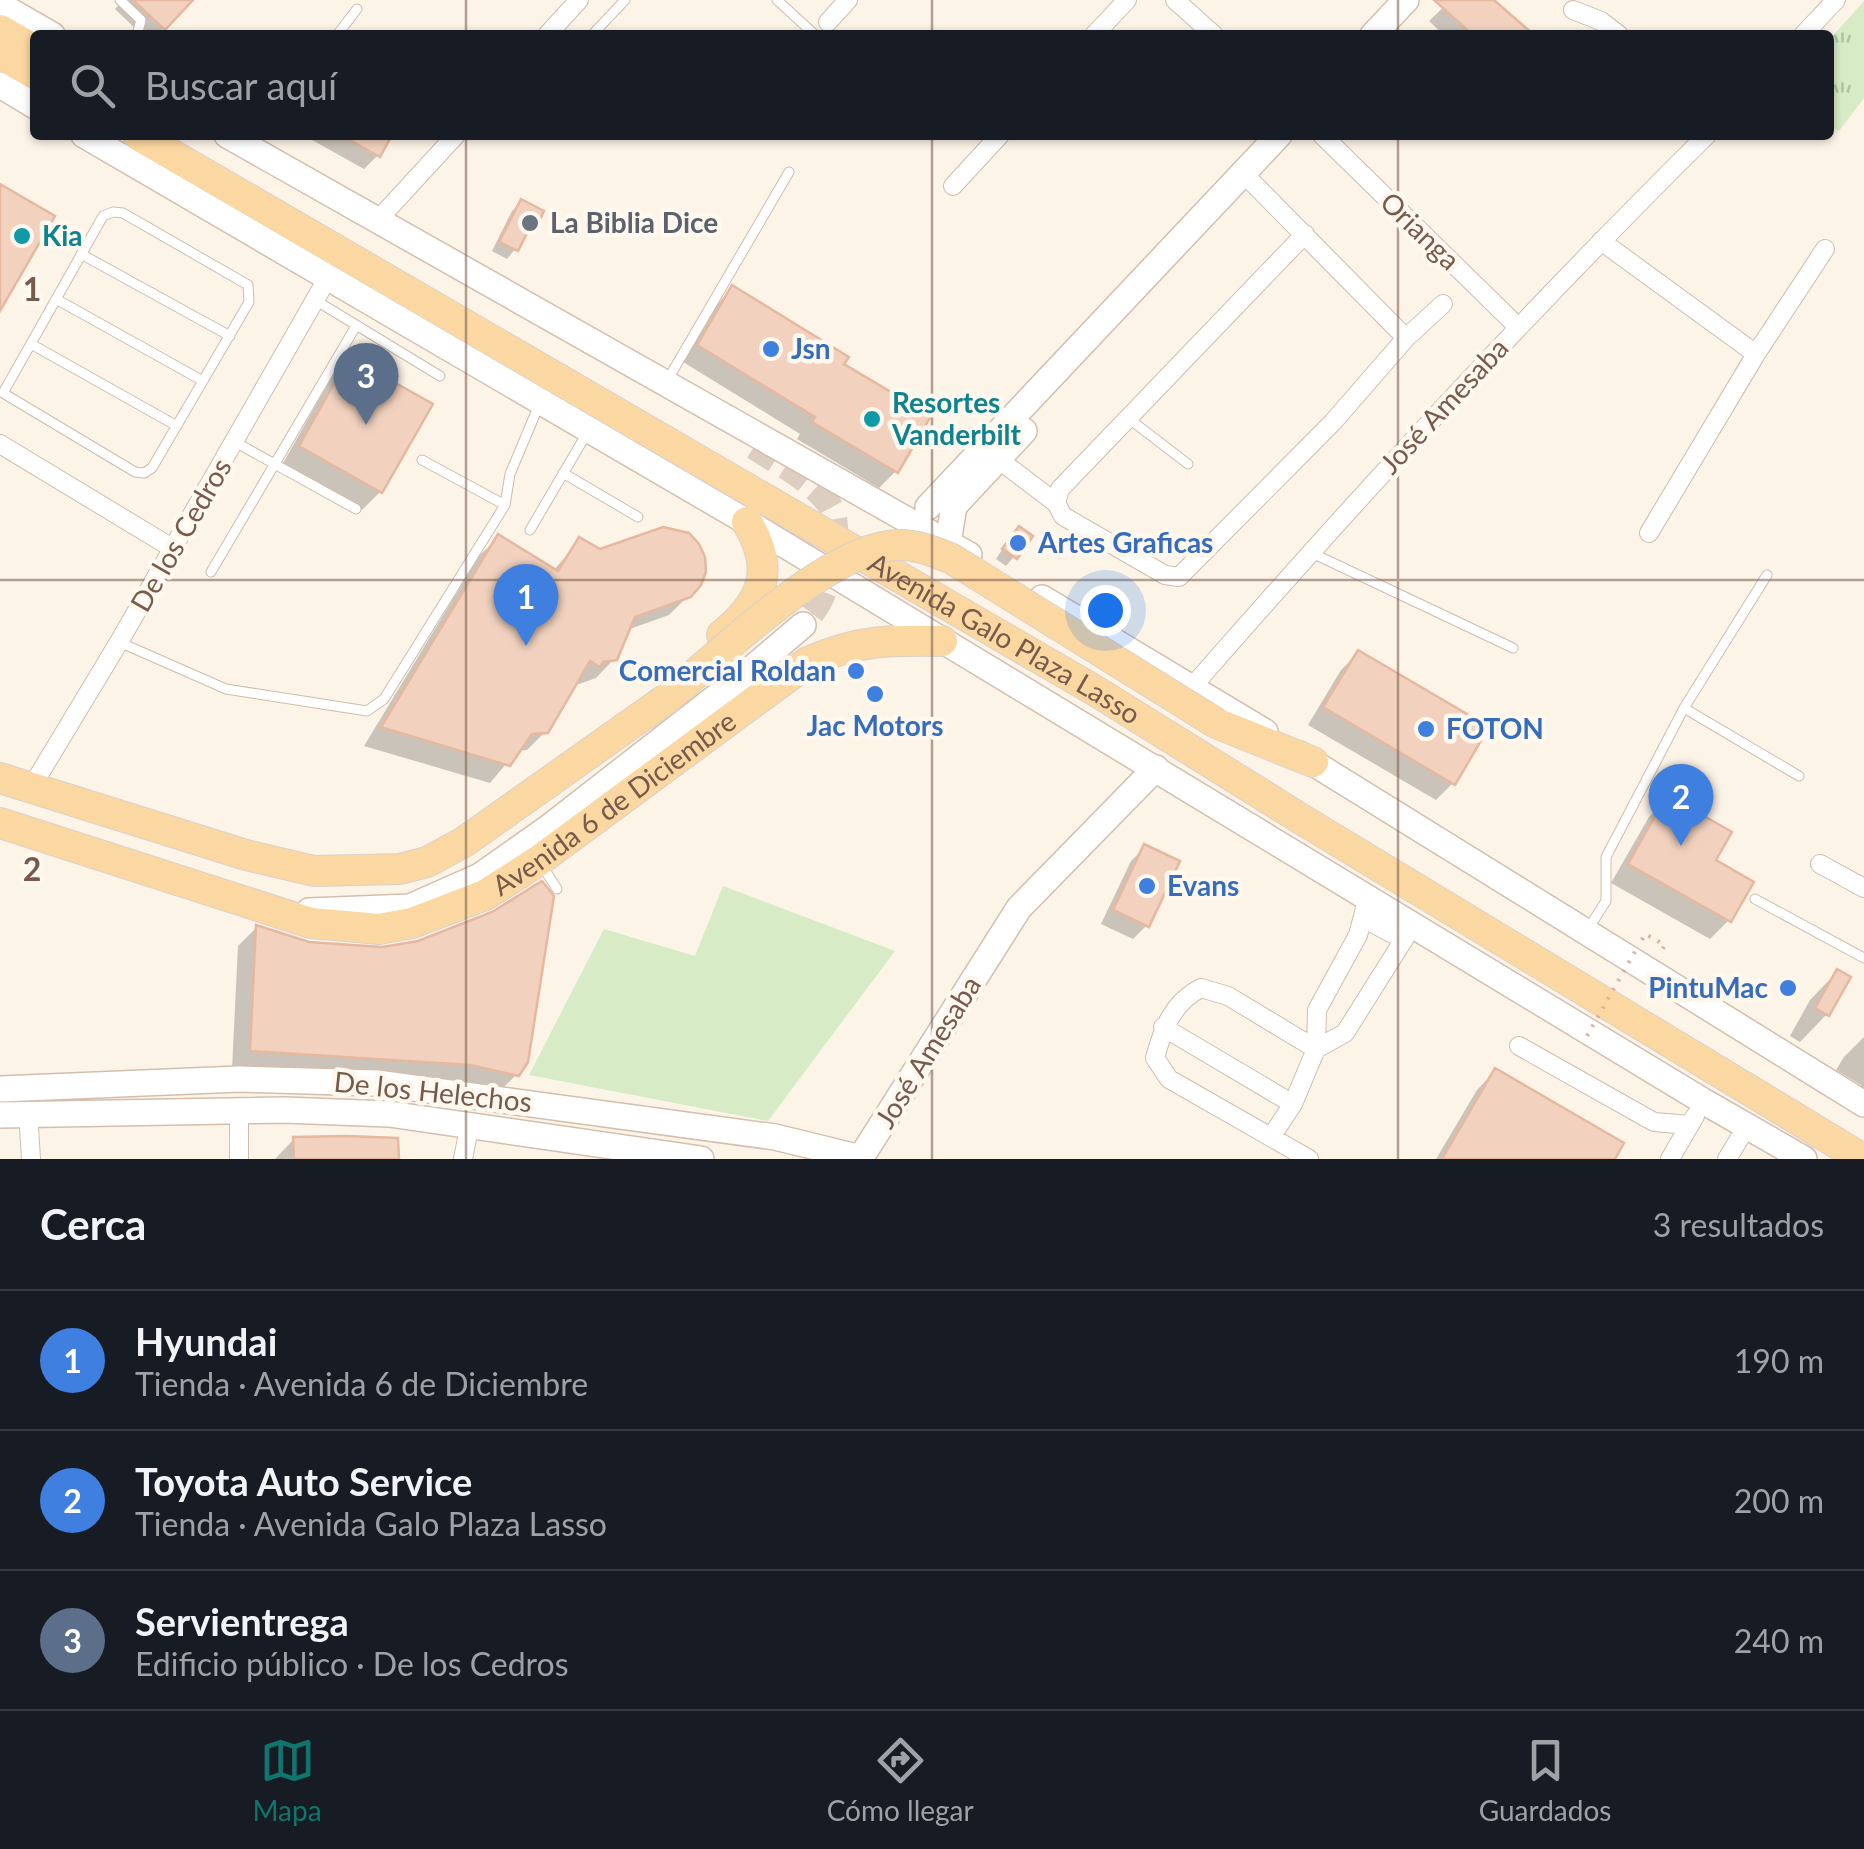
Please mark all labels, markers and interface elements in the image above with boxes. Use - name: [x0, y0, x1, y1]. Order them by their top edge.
- search box: [30, 30, 1834, 140]
- icon: search: [65, 58, 120, 113]
- text: Buscar aquí: [145, 62, 337, 108]
- street label: Orianga: [1374, 184, 1467, 276]
- place label: La Biblia Dice: [550, 205, 718, 239]
- marker: La Biblia Dice: [519, 212, 541, 234]
- place label: Kia: [42, 218, 83, 252]
- marker: Kia: [11, 225, 33, 247]
- text: 1: [23, 269, 41, 308]
- place label: Jsn: [791, 331, 831, 365]
- street label: José Amesaba: [1372, 331, 1515, 480]
- marker: Jsn: [760, 338, 782, 360]
- pin: 3: [334, 342, 398, 425]
- place label: Resortes Vanderbilt: [891, 385, 1022, 451]
- marker: Resortes Vanderbilt: [861, 408, 883, 430]
- street label: De los Cedros: [123, 452, 238, 617]
- place label: Artes Graficas: [1037, 525, 1213, 559]
- marker: Artes Graficas: [1007, 532, 1029, 554]
- street label: Avenida Galo Plaza Lasso: [863, 545, 1147, 731]
- pin: 1: [494, 564, 558, 646]
- your location: [1080, 585, 1131, 636]
- place label: Comercial Roldan: [619, 653, 836, 687]
- marker: Comercial Roldan: [845, 660, 867, 682]
- marker: Jac Motors: [864, 683, 886, 705]
- street label: Avenida 6 de Diciembre: [485, 703, 742, 902]
- place label: Jac Motors: [807, 708, 943, 742]
- place label: FOTON: [1446, 711, 1544, 745]
- marker: FOTON: [1415, 718, 1437, 740]
- pin: 2: [1648, 764, 1714, 846]
- text: 2: [23, 849, 41, 888]
- place label: Evans: [1167, 868, 1239, 902]
- marker: Evans: [1136, 875, 1158, 897]
- street label: José Amesaba: [867, 969, 987, 1134]
- place label: PintuMac: [1648, 970, 1768, 1004]
- marker: PintuMac: [1777, 977, 1799, 999]
- street label: De los Helechos: [332, 1064, 534, 1118]
- text: Cerca: [40, 1199, 146, 1249]
- text: 3 resultados: [1653, 1205, 1824, 1244]
- text: Hyundai: [135, 1318, 277, 1364]
- text: 1: [63, 1341, 82, 1380]
- text: 190 m: [1734, 1341, 1824, 1380]
- text: Tienda · Avenida 6 de Diciembre: [135, 1364, 588, 1403]
- text: Toyota Auto Service: [135, 1458, 472, 1504]
- text: 2: [63, 1481, 82, 1520]
- text: 200 m: [1734, 1481, 1824, 1520]
- text: Tienda · Avenida Galo Plaza Lasso: [135, 1504, 607, 1543]
- text: Servientrega: [135, 1598, 349, 1644]
- text: 3: [63, 1621, 82, 1660]
- text: 240 m: [1734, 1621, 1824, 1660]
- text: Edificio público · De los Cedros: [135, 1644, 569, 1683]
- tab: Mapa: [253, 1733, 322, 1827]
- tab: Cómo llegar: [827, 1733, 974, 1827]
- tab: Guardados: [1479, 1733, 1611, 1827]

